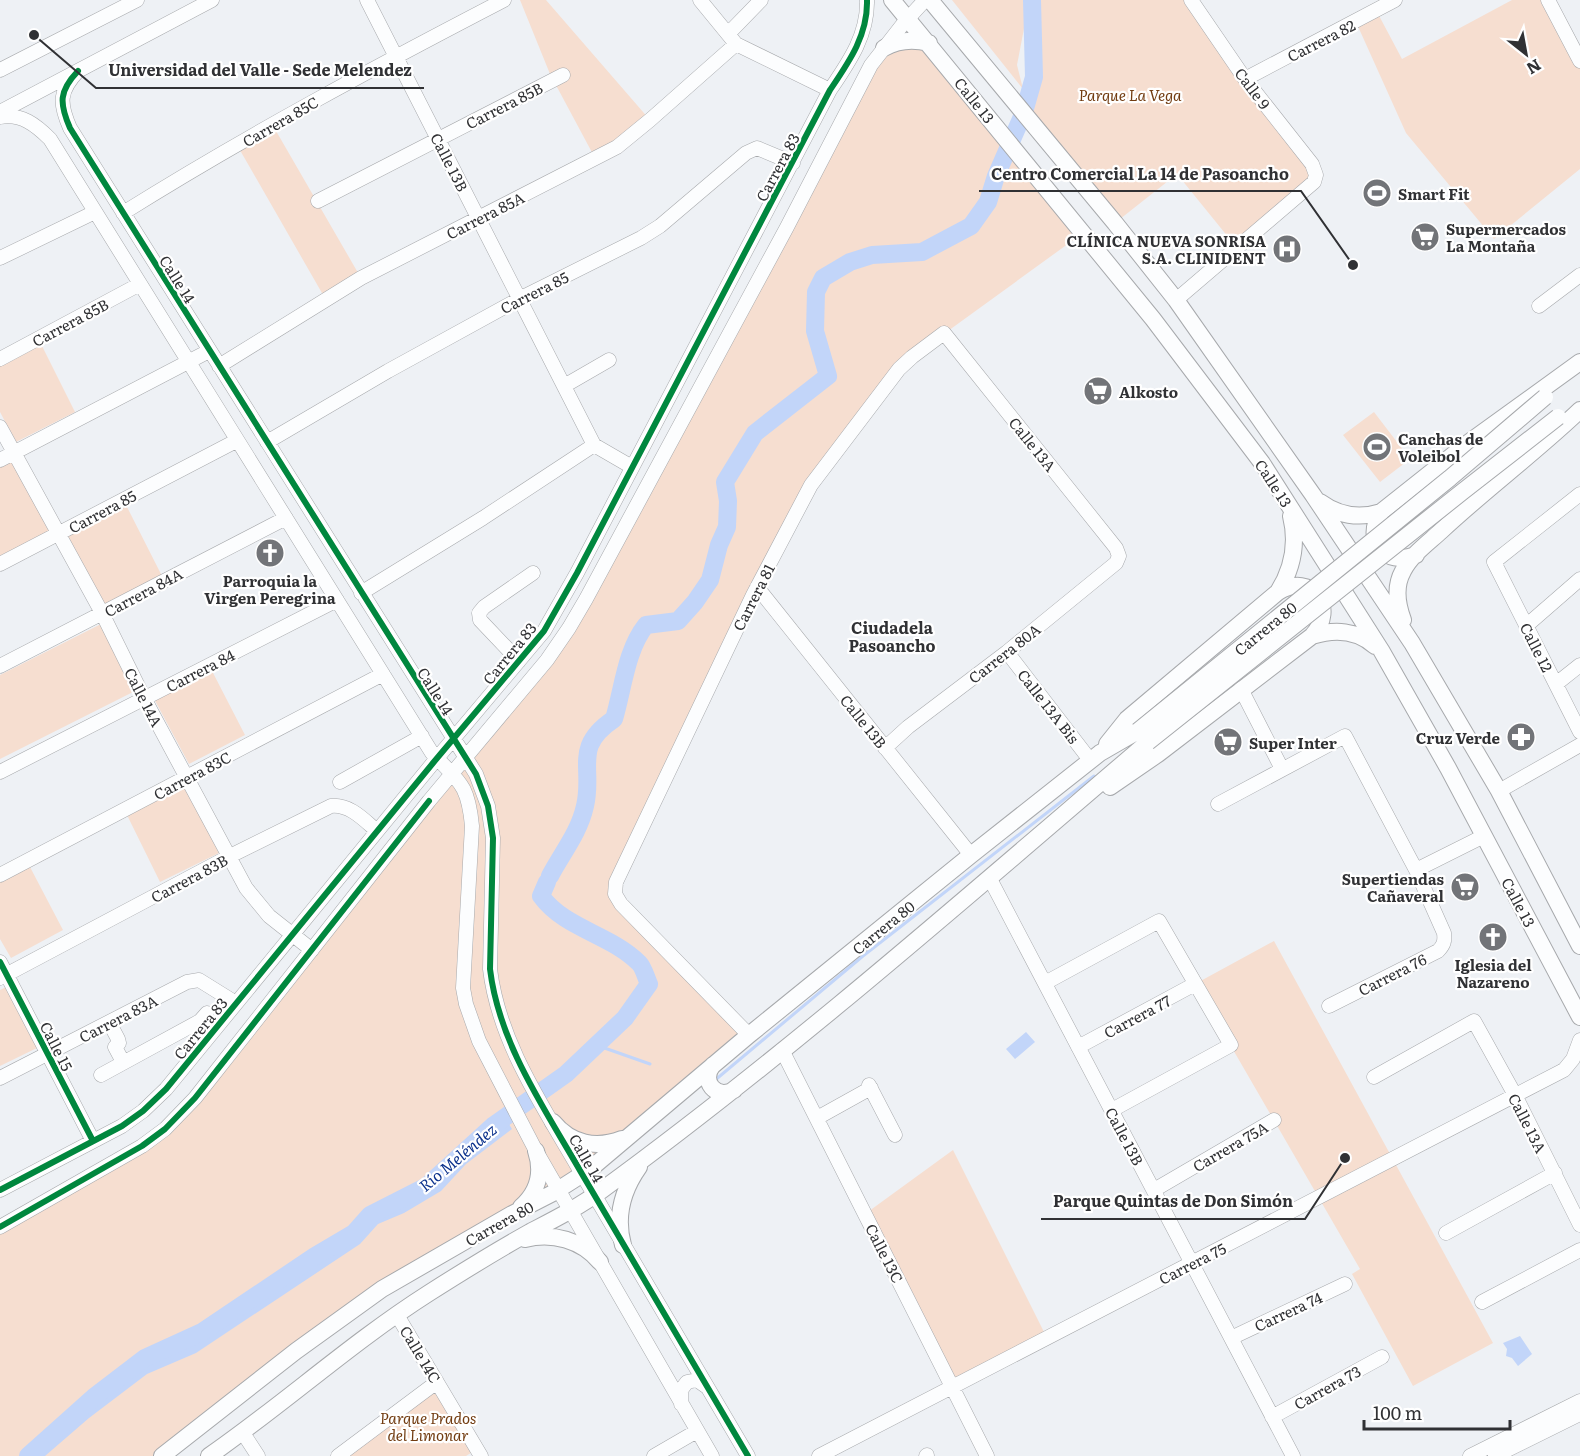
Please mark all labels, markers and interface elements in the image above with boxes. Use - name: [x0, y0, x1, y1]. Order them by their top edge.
- street label: Carrera 82: [1283, 13, 1359, 67]
- north arrow: [1496, 24, 1556, 84]
- callout: Universidad del Valle - Sede Melendez: [96, 54, 424, 88]
- text: N: [1522, 54, 1546, 81]
- text: Universidad del Valle - Sede Melendez: [108, 57, 412, 81]
- street label: Calle 9: [1230, 62, 1276, 114]
- street label: Calle 13: [949, 72, 1001, 128]
- street label: Carrera 85B: [461, 76, 547, 134]
- park label: Parque La Vega: [1078, 83, 1182, 106]
- street label: Carrera 85C: [238, 90, 322, 152]
- street label: Calle 13B: [425, 129, 475, 195]
- street label: Carrera 83: [749, 129, 805, 205]
- callout: Centro Comercial La 14 de Pasoancho: [979, 157, 1301, 191]
- text: Centro Comercial La 14 de Pasoancho: [991, 161, 1289, 185]
- sports icon: Smart Fit: [1361, 177, 1393, 209]
- place label: Smart Fit: [1398, 182, 1470, 205]
- street label: Carrera 85A: [442, 185, 528, 245]
- place label: Supermercados La Montaña: [1446, 217, 1567, 257]
- supermarket icon: Supermercados La Montaña: [1409, 221, 1441, 253]
- place label: CLÍNICA NUEVA SONRISA S.A. CLINIDENT: [1066, 229, 1267, 269]
- hospital icon: CLÍNICA NUEVA SONRISA S.A. CLINIDENT: [1271, 233, 1303, 265]
- street label: Calle 14: [154, 250, 202, 308]
- street label: Carrera 85: [496, 265, 573, 319]
- street label: Carrera 85B: [28, 292, 113, 352]
- supermarket icon: Alkosto: [1082, 375, 1114, 407]
- place label: Alkosto: [1119, 380, 1178, 403]
- street label: Calle 13A: [1004, 412, 1062, 476]
- place label: Canchas de Voleibol: [1398, 427, 1484, 467]
- sports icon: Canchas de Voleibol: [1361, 431, 1393, 463]
- street label: Calle 13: [1250, 454, 1298, 512]
- street label: Carrera 85: [64, 483, 140, 539]
- church icon: Parroquia la Virgen Peregrina: [254, 537, 286, 569]
- street label: Carrera 81: [726, 559, 780, 635]
- street label: Carrera 84A: [100, 562, 186, 622]
- place label: Parroquia la Virgen Peregrina: [204, 569, 336, 609]
- street label: Carrera 80: [1229, 595, 1302, 661]
- district label: Ciudadela Pasoancho: [848, 615, 936, 657]
- street label: Carrera 83: [477, 617, 541, 689]
- street label: Carrera 80A: [963, 617, 1045, 689]
- street label: Calle 12: [1515, 618, 1559, 676]
- street label: Carrera 84: [162, 643, 238, 697]
- street label: Calle 14: [412, 662, 460, 720]
- street label: Calle 14A: [119, 663, 169, 731]
- street label: Calle 13A Bis: [1013, 664, 1086, 748]
- street label: Calle 13B: [835, 689, 893, 753]
- pharmacy icon: Cruz Verde: [1505, 721, 1537, 753]
- supermarket icon: Super Inter: [1212, 726, 1244, 758]
- place label: Cruz Verde: [1416, 726, 1501, 749]
- place label: Super Inter: [1249, 731, 1337, 754]
- street label: Carrera 83C: [149, 745, 235, 805]
- street label: Carrera 83B: [146, 848, 232, 908]
- place label: Supertiendas Cañaveral: [1342, 867, 1445, 907]
- supermarket icon: Supertiendas Cañaveral: [1449, 871, 1481, 903]
- street label: Calle 13: [1496, 873, 1542, 931]
- street label: Carrera 80: [847, 894, 920, 960]
- church icon: Iglesia del Nazareno: [1477, 921, 1509, 953]
- street label: Carrera 76: [1354, 947, 1430, 1001]
- place label: Iglesia del Nazareno: [1454, 953, 1532, 993]
- street label: Carrera 83A: [75, 988, 161, 1048]
- street label: Carrera 77: [1099, 988, 1175, 1043]
- street label: Carrera 83: [168, 992, 232, 1064]
- street label: Calle 15: [35, 1017, 79, 1075]
- street label: Calle 13A: [1503, 1089, 1553, 1157]
- street label: Calle 13B: [1100, 1103, 1150, 1169]
- street label: Carrera 75A: [1188, 1115, 1272, 1177]
- water label: Río Meléndez: [413, 1117, 501, 1197]
- street label: Calle 14: [564, 1129, 610, 1187]
- callout: Parque Quintas de Don Simón: [1041, 1185, 1305, 1219]
- text: Parque Quintas de Don Simón: [1053, 1188, 1293, 1212]
- street label: Carrera 80: [461, 1195, 538, 1251]
- street label: Calle 13C: [860, 1219, 910, 1287]
- street label: Carrera 75: [1154, 1236, 1230, 1290]
- street label: Carrera 74: [1250, 1285, 1326, 1337]
- street label: Calle 14C: [395, 1321, 447, 1387]
- street label: Carrera 73: [1289, 1359, 1365, 1415]
- scale bar: [1364, 1393, 1510, 1431]
- text: 100 m: [1373, 1399, 1422, 1426]
- park label: Parque Prados del Limonar: [380, 1406, 476, 1446]

